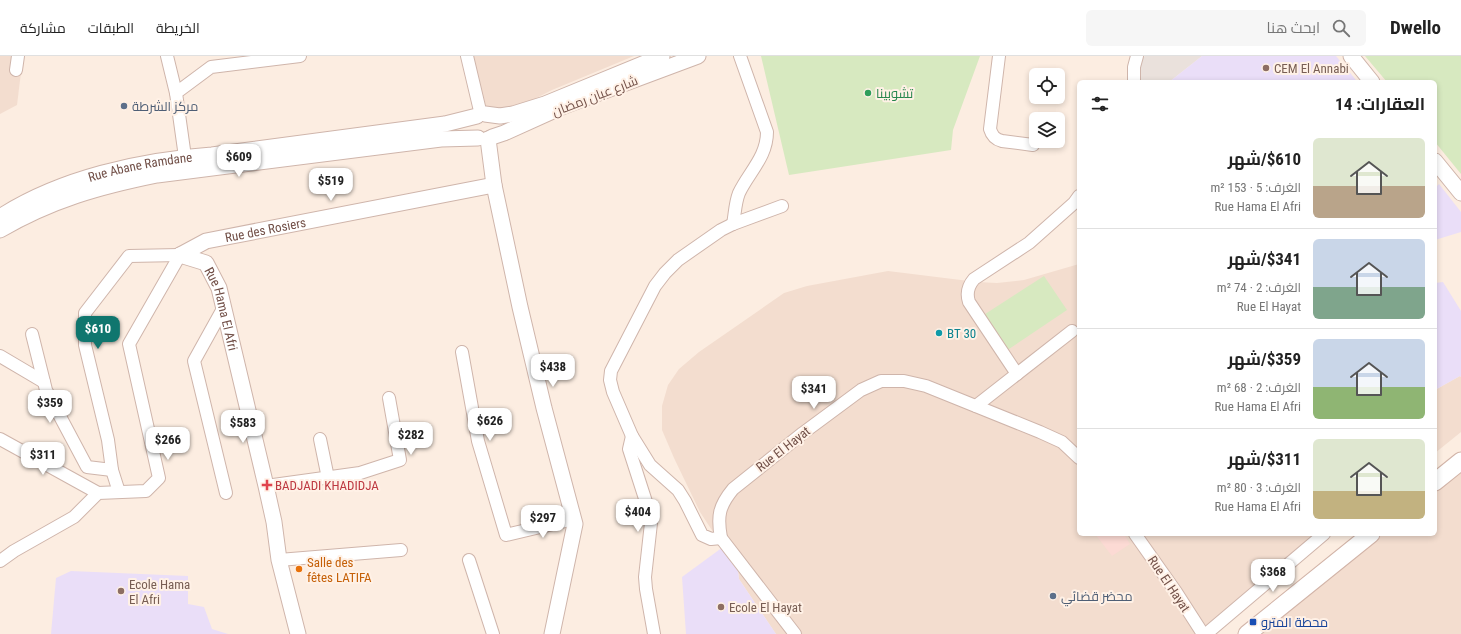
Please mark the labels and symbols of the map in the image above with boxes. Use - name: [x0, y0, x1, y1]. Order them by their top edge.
- place label: CEM El Annabi: [1274, 61, 1349, 76]
- marker: CEM El Annabi: [1261, 63, 1271, 73]
- street label: شارع عبان رمضان: [550, 73, 640, 120]
- place label: تشوبينا: [876, 86, 914, 101]
- marker: تشوبينا: [863, 88, 873, 98]
- place label: مركز الشرطة: [132, 99, 198, 114]
- marker: مركز الشرطة: [119, 101, 129, 111]
- pin: $609: [215, 144, 263, 178]
- street label: Rue Abane Ramdane: [86, 149, 193, 184]
- pin: $519: [307, 168, 355, 202]
- street label: Rue des Rosiers: [224, 214, 307, 245]
- street label: Rue Hama El Afri: [202, 264, 241, 352]
- pin: $610: [74, 316, 122, 350]
- place label: BT 30: [947, 326, 976, 341]
- marker: BT 30: [934, 328, 944, 338]
- pin: $438: [529, 354, 577, 388]
- pin: $341: [790, 376, 838, 410]
- pin: $359: [26, 390, 74, 424]
- pin: $626: [466, 408, 514, 442]
- pin: $583: [219, 410, 267, 444]
- pin: $282: [387, 422, 435, 456]
- street label: Rue El Hayat: [753, 423, 813, 475]
- pin: $266: [144, 427, 192, 461]
- pin: $311: [19, 442, 67, 476]
- place label: BADJADI KHADIDJA: [275, 478, 379, 493]
- marker: BADJADI KHADIDJA: [262, 480, 272, 490]
- pin: $404: [614, 499, 662, 533]
- pin: $297: [519, 505, 567, 539]
- street label: Rue El Hayat: [1145, 553, 1193, 615]
- place label: Salle des fêtes LATIFA: [307, 555, 372, 585]
- pin: $368: [1249, 559, 1297, 593]
- marker: Salle des fêtes LATIFA: [294, 564, 304, 574]
- place label: Ecole Hama El Afri: [129, 577, 190, 607]
- marker: Ecole Hama El Afri: [116, 586, 126, 596]
- place label: محضر قضائي: [1061, 589, 1133, 607]
- marker: محضر قضائي: [1048, 591, 1058, 601]
- place label: Ecole El Hayat: [729, 600, 802, 615]
- marker: Ecole El Hayat: [716, 602, 726, 612]
- place label: محطة المترو: [1261, 615, 1328, 630]
- marker: محطة المترو: [1248, 617, 1258, 627]

